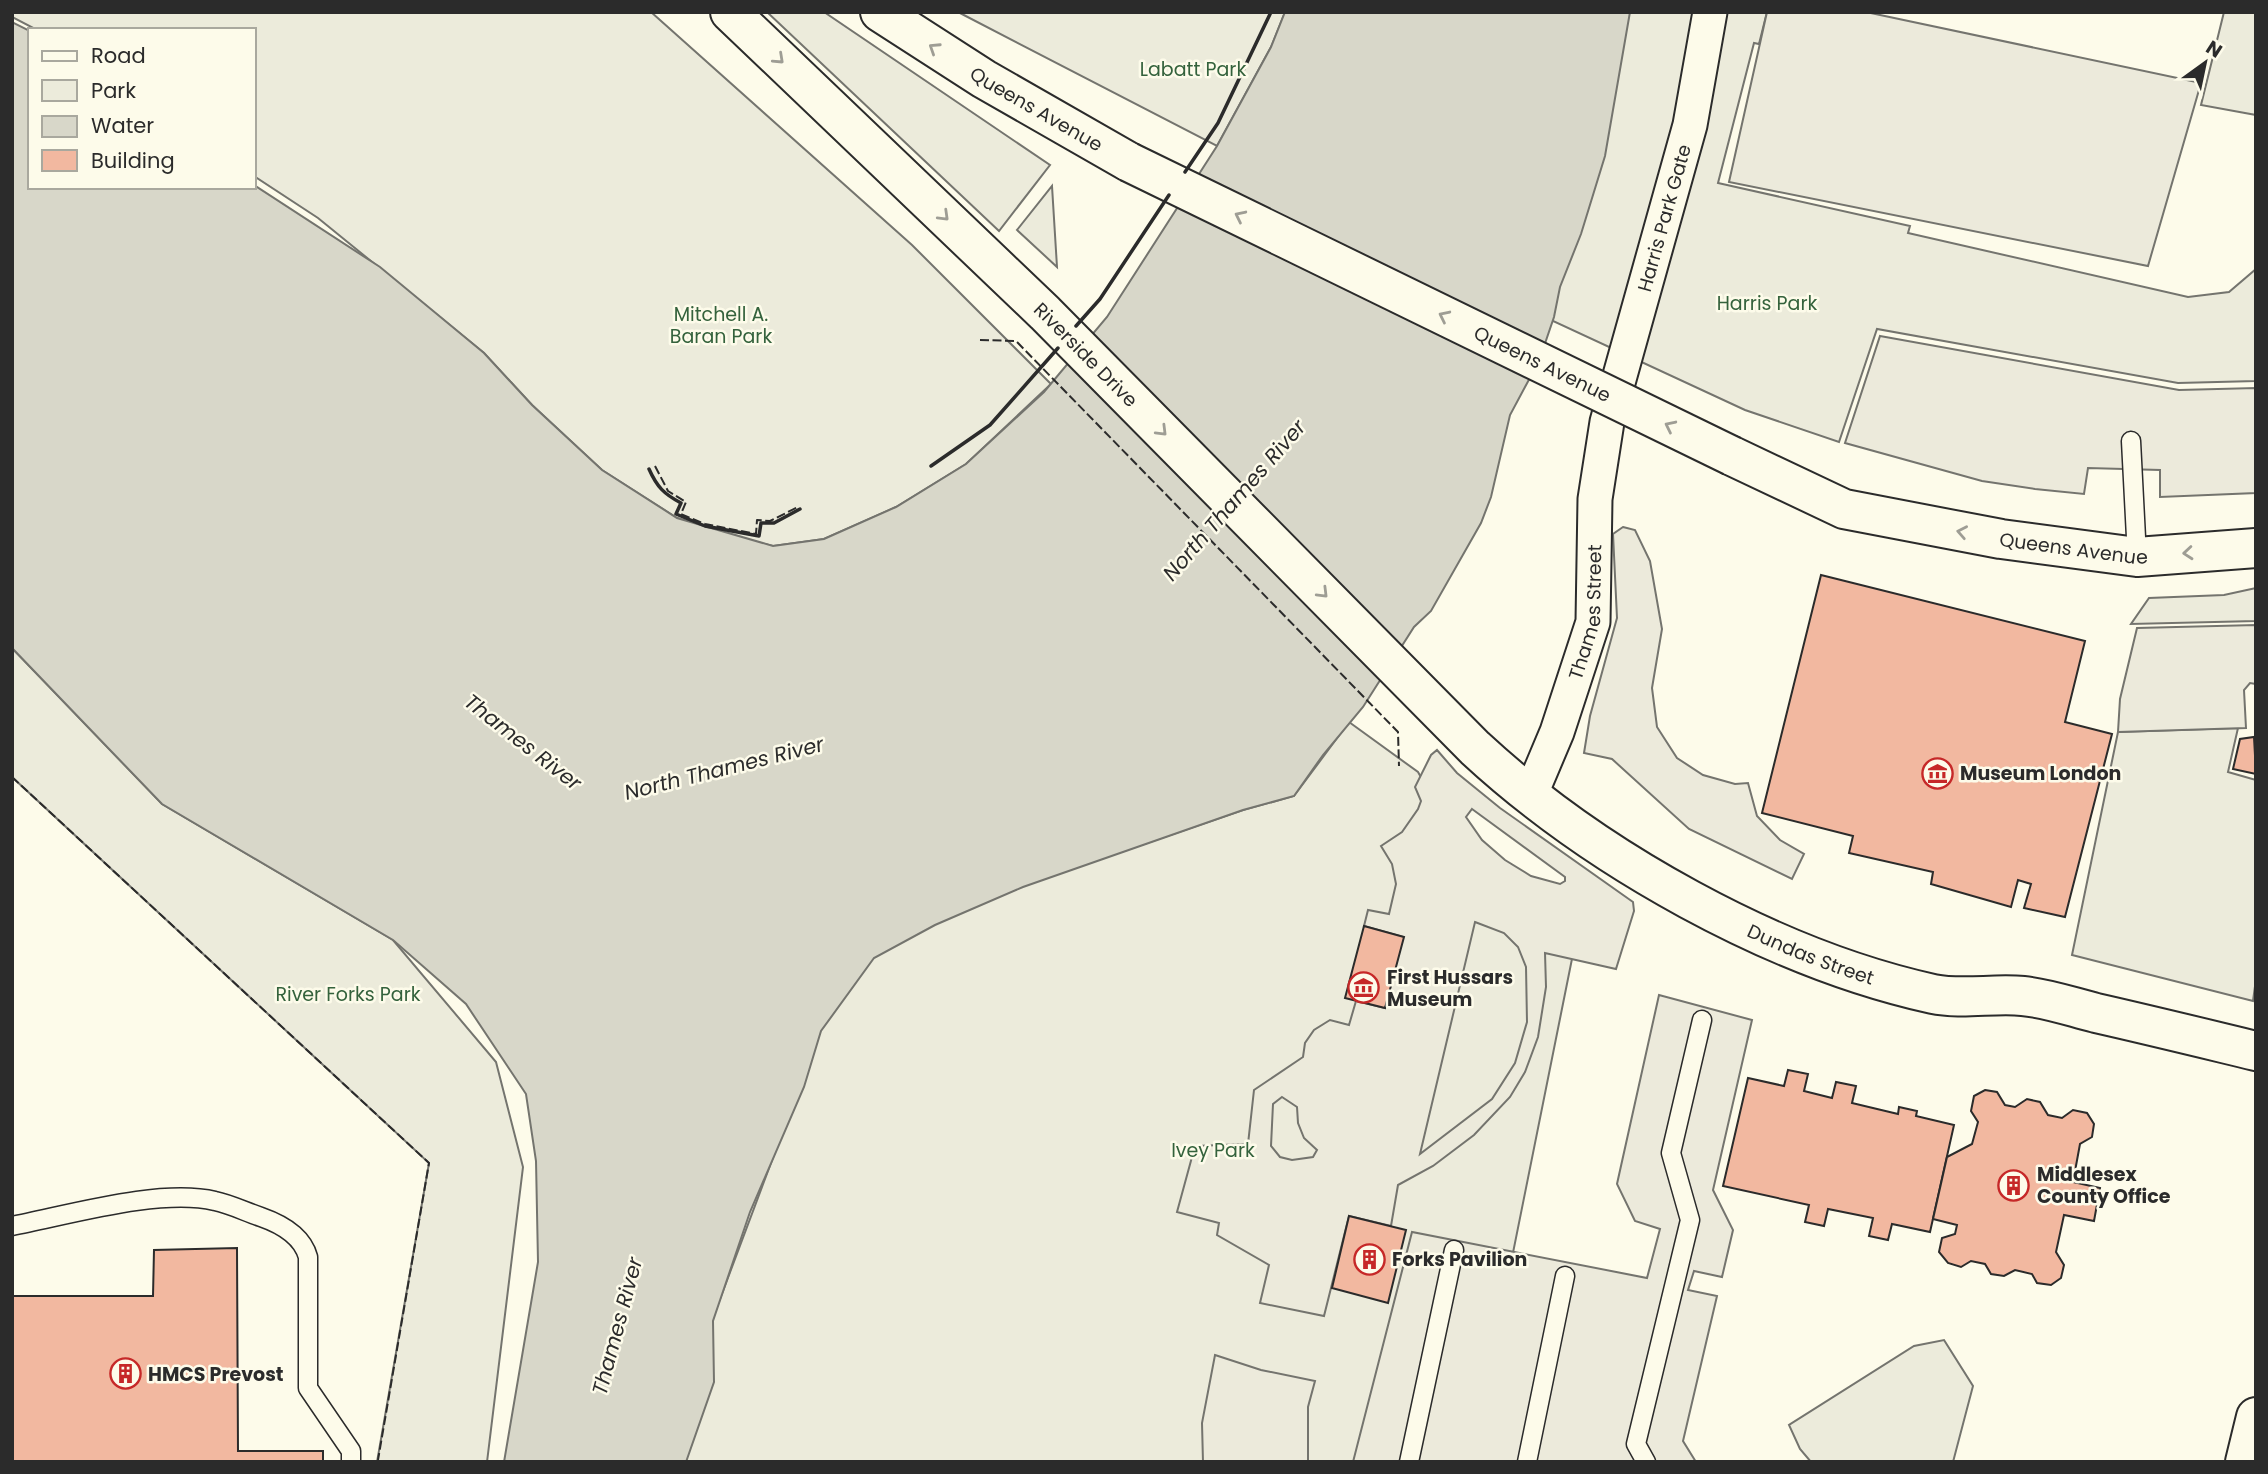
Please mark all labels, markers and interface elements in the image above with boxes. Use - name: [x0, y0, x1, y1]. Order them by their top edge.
- legend: [28, 28, 256, 189]
- north arrow: [2170, 28, 2240, 98]
- text: N: [2201, 34, 2227, 64]
- text: Road: [91, 41, 146, 70]
- one-way arrow: [929, 43, 942, 56]
- one-way arrow: [771, 51, 784, 63]
- park label: Labatt Park: [1140, 56, 1246, 83]
- street label: Queens Avenue: [965, 60, 1108, 158]
- text: Park: [91, 76, 136, 105]
- text: Water: [91, 111, 154, 140]
- street label: Harris Park Gate: [1631, 141, 1697, 295]
- text: Building: [91, 146, 175, 175]
- one-way arrow: [936, 208, 949, 220]
- one-way arrow: [1235, 210, 1247, 224]
- park label: Harris Park: [1717, 290, 1817, 317]
- street label: Riverside Drive: [1028, 296, 1144, 413]
- park label: Mitchell A. Baran Park: [670, 301, 772, 350]
- one-way arrow: [1439, 310, 1451, 324]
- street label: Queens Avenue: [1469, 319, 1615, 408]
- water label: North Thames River: [1156, 412, 1313, 587]
- one-way arrow: [1665, 421, 1677, 435]
- one-way arrow: [1154, 423, 1167, 436]
- one-way arrow: [1956, 525, 1968, 540]
- street label: Queens Avenue: [1998, 525, 2149, 571]
- street label: Thames Street: [1562, 544, 1608, 683]
- one-way arrow: [2182, 545, 2193, 560]
- one-way arrow: [1314, 584, 1327, 597]
- water label: Thames River: [458, 687, 589, 798]
- water label: North Thames River: [621, 729, 828, 807]
- museum icon: Museum London: [1920, 756, 1954, 790]
- place label: Museum London: [1960, 760, 2121, 787]
- street label: Dundas Street: [1743, 917, 1878, 991]
- place label: First Hussars Museum: [1387, 964, 1513, 1013]
- museum icon: First Hussars Museum: [1347, 971, 1381, 1005]
- park label: River Forks Park: [275, 981, 421, 1008]
- park label: Ivey Park: [1171, 1137, 1255, 1164]
- place label: Middlesex County Office: [2037, 1161, 2171, 1210]
- building icon: Middlesex County Office: [1997, 1168, 2031, 1202]
- building icon: Forks Pavilion: [1352, 1242, 1386, 1276]
- place label: Forks Pavilion: [1392, 1246, 1527, 1273]
- water label: Thames River: [585, 1253, 650, 1398]
- building icon: HMCS Prevost: [108, 1357, 142, 1391]
- place label: HMCS Prevost: [148, 1361, 284, 1388]

